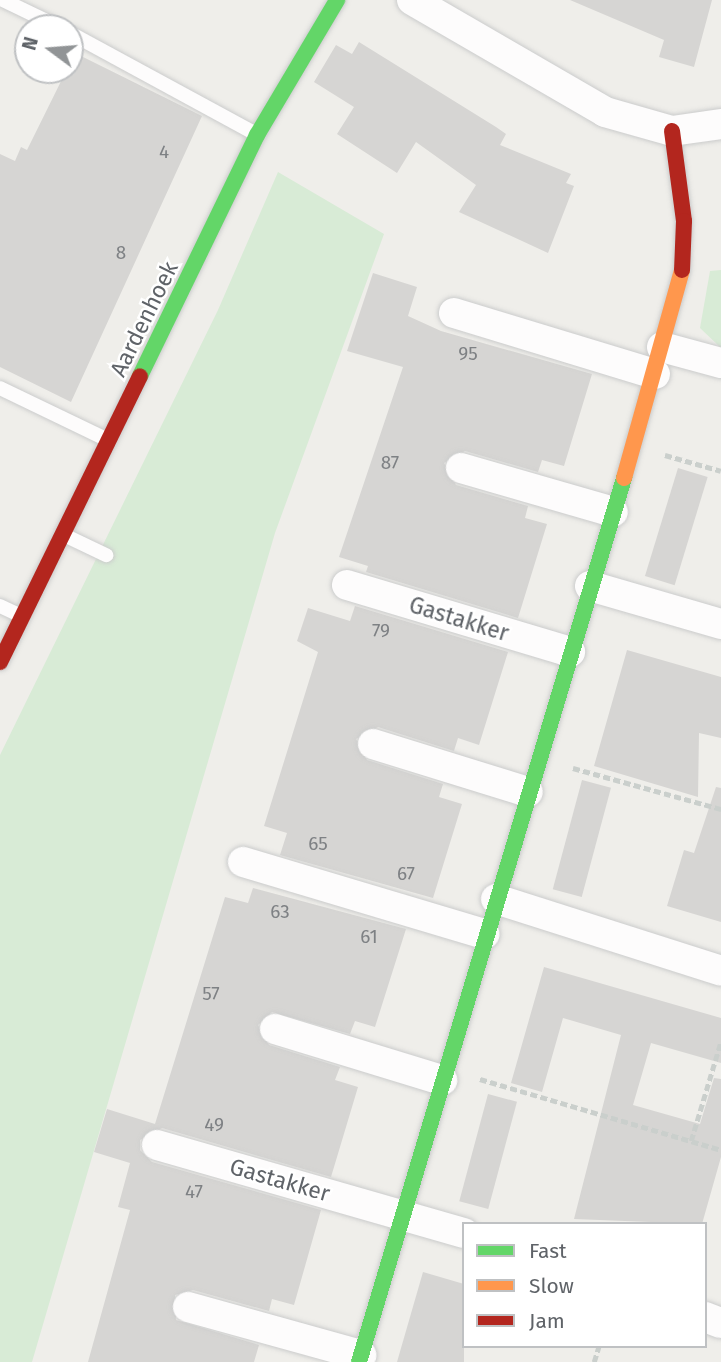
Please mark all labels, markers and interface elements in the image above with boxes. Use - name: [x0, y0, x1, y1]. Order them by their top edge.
- north arrow: [14, 14, 84, 84]
- text: N: [17, 34, 43, 53]
- house number: 4: [159, 141, 169, 163]
- house number: 8: [116, 242, 126, 264]
- street label: Aardenhoek: [104, 257, 184, 381]
- house number: 95: [458, 343, 478, 365]
- house number: 87: [381, 452, 399, 474]
- street label: Gastakker: [406, 591, 512, 647]
- house number: 79: [372, 620, 390, 642]
- house number: 65: [308, 833, 328, 855]
- house number: 67: [397, 863, 415, 885]
- house number: 63: [270, 901, 290, 923]
- house number: 61: [360, 926, 378, 948]
- house number: 57: [202, 983, 220, 1005]
- house number: 49: [204, 1114, 224, 1136]
- street label: Gastakker: [227, 1153, 333, 1207]
- house number: 47: [185, 1181, 203, 1203]
- legend: [462, 1222, 707, 1348]
- text: Fast: [529, 1238, 567, 1264]
- text: Slow: [529, 1273, 574, 1299]
- text: Jam: [529, 1308, 565, 1334]

